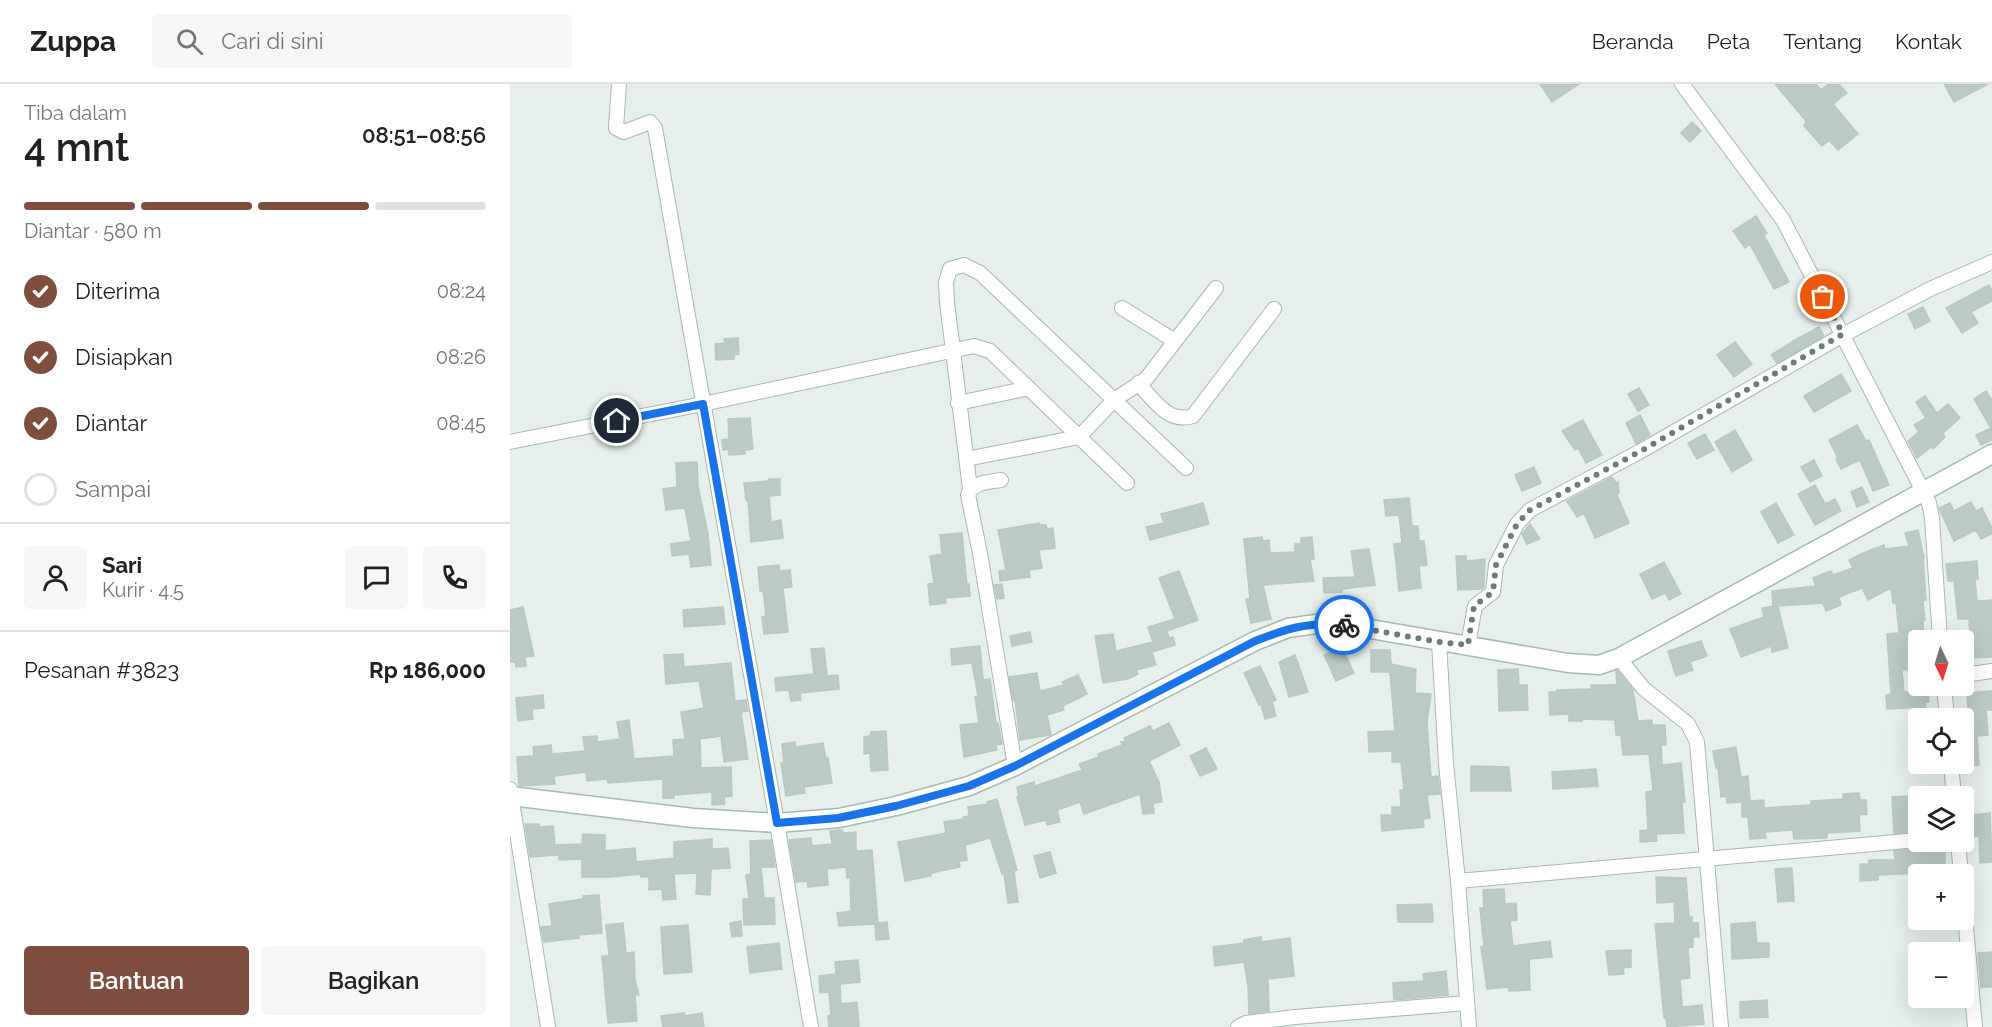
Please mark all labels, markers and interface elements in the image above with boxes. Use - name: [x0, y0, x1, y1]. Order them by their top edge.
- search box: [152, 14, 572, 68]
- text: Zuppa: [30, 25, 116, 58]
- icon: search: [173, 25, 206, 58]
- text: Cari di sini: [221, 28, 324, 54]
- text: Beranda: [1592, 29, 1674, 54]
- text: Peta: [1707, 29, 1750, 54]
- text: Tentang: [1783, 29, 1862, 54]
- text: Kontak: [1895, 29, 1962, 54]
- text: Tiba dalam: [24, 101, 127, 125]
- text: 08:51–08:56: [362, 122, 486, 148]
- text: 4 mnt: [24, 124, 129, 170]
- text: Diantar · 580 m: [24, 219, 162, 243]
- pin: [1797, 271, 1848, 322]
- icon: check: [24, 275, 57, 308]
- text: Diterima: [75, 278, 160, 304]
- text: 08:24: [437, 279, 486, 303]
- icon: bag: [1806, 280, 1839, 313]
- icon: check: [24, 341, 57, 374]
- text: Disiapkan: [75, 344, 173, 370]
- text: 08:26: [436, 345, 486, 369]
- pin: [591, 395, 642, 446]
- icon: home: [600, 404, 633, 437]
- icon: check: [24, 407, 57, 440]
- text: Diantar: [75, 410, 147, 436]
- text: 08:45: [436, 411, 486, 435]
- text: Sampai: [75, 476, 151, 502]
- button: person: [24, 546, 87, 609]
- button: chat: [345, 546, 408, 609]
- button: phone: [423, 546, 486, 609]
- text: Sari: [102, 552, 142, 578]
- text: Kurir · 4.5: [102, 578, 184, 602]
- courier: [1314, 595, 1374, 655]
- icon: bike: [1328, 609, 1361, 642]
- north arrow: [1908, 630, 1974, 696]
- map controls: [1908, 630, 1974, 1008]
- text: Pesanan #3823: [24, 657, 179, 683]
- text: Rp 186,000: [369, 657, 486, 683]
- button: locate: [1908, 708, 1974, 774]
- button: layers: [1908, 786, 1974, 852]
- button: +: [1908, 864, 1974, 930]
- button: −: [1908, 942, 1974, 1008]
- button: Bantuan: [24, 946, 249, 1015]
- button: Bagikan: [261, 946, 486, 1015]

